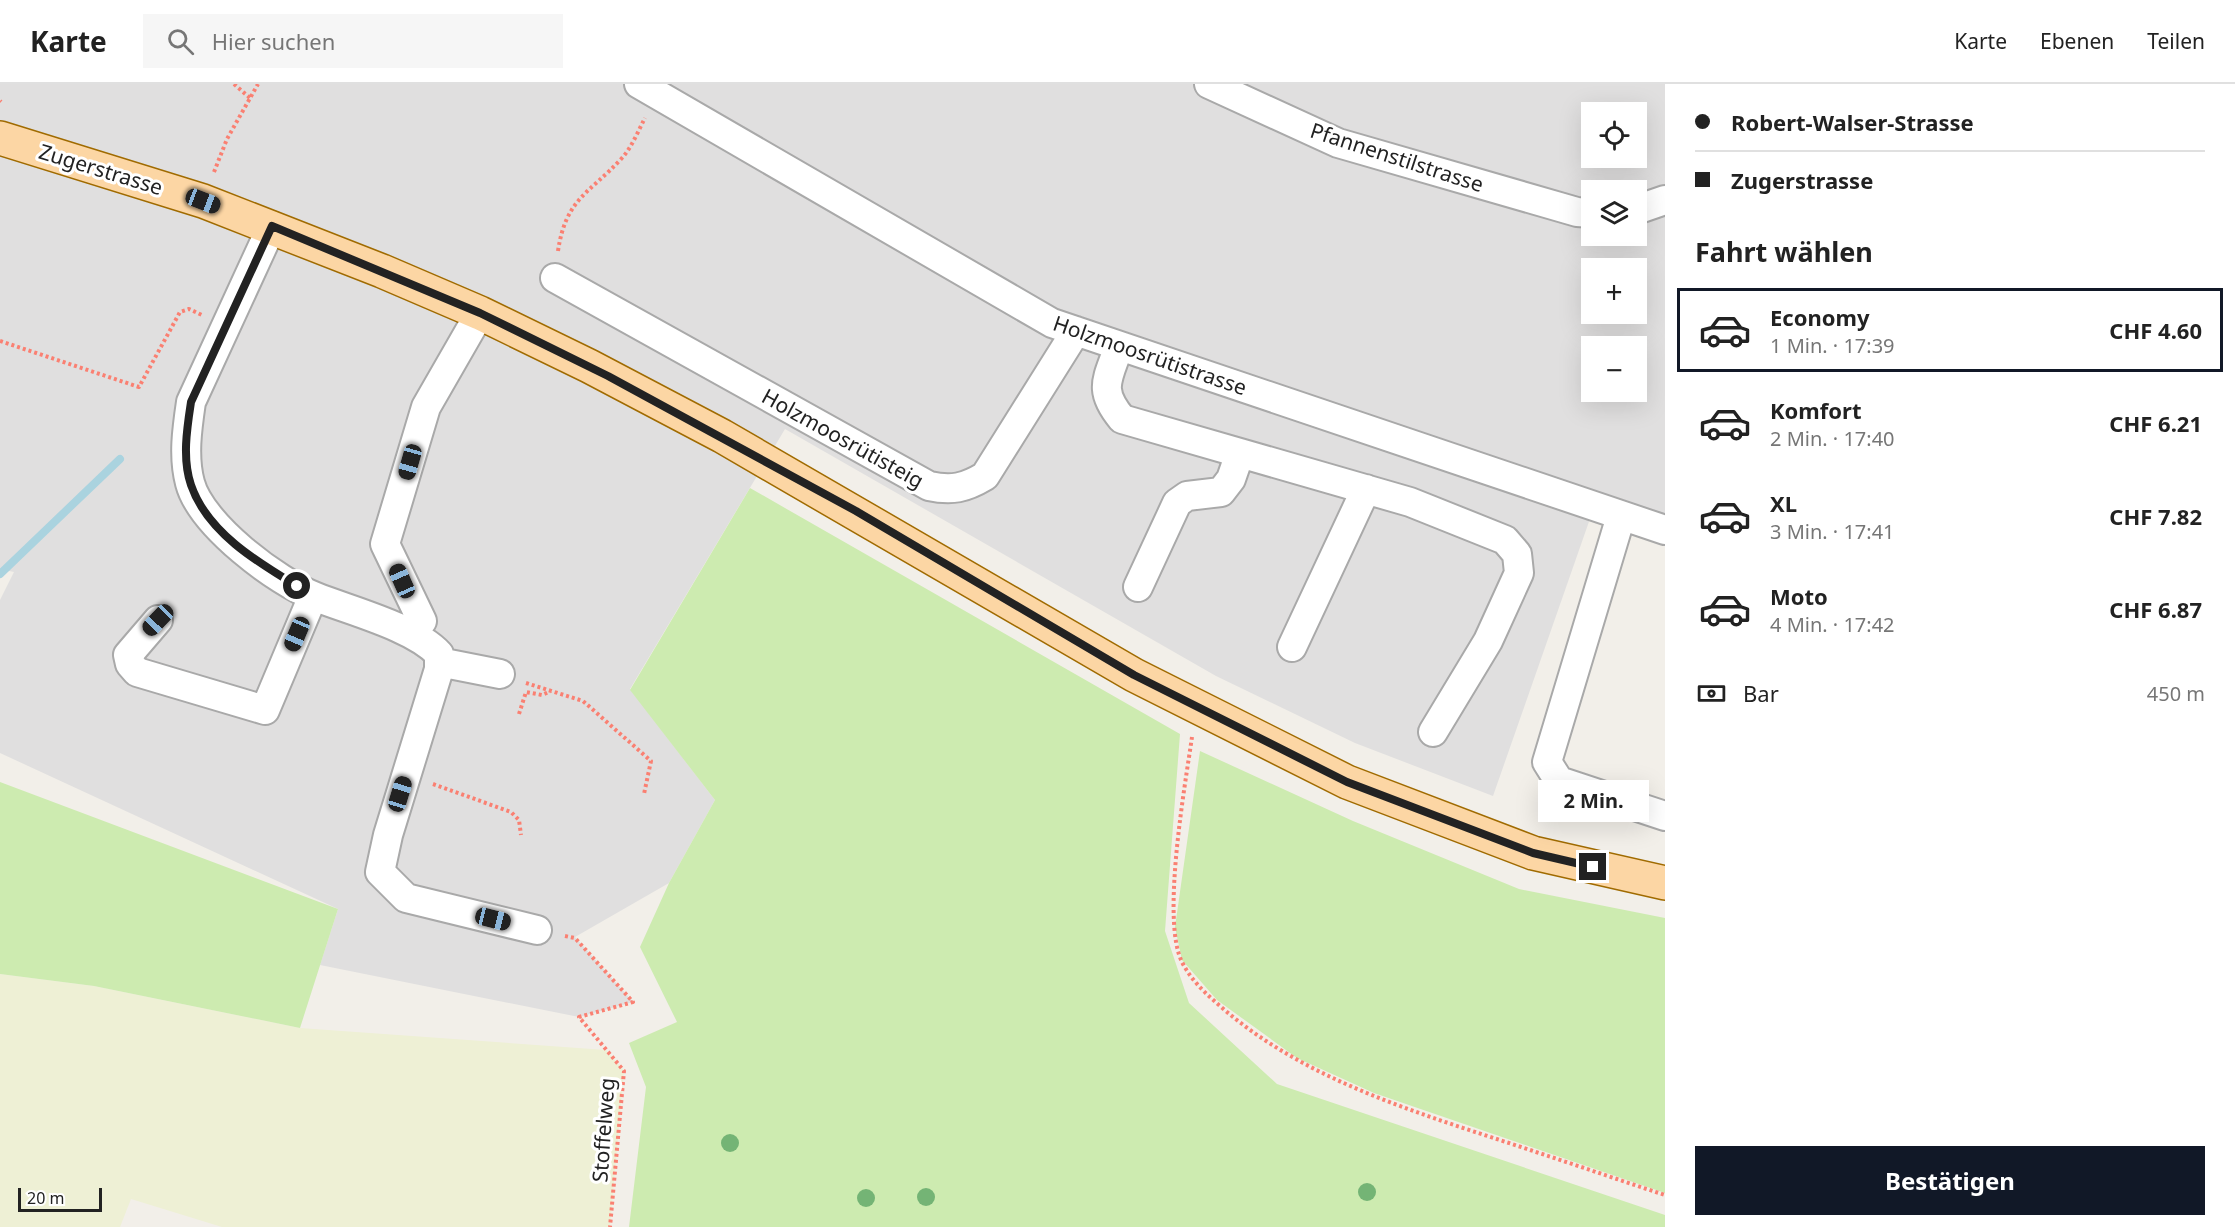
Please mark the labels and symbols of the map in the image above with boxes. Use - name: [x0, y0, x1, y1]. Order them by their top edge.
- street label: Pfannenstilstrasse: [1307, 116, 1487, 198]
- street label: Zugerstrasse: [36, 137, 166, 201]
- car: [183, 186, 223, 216]
- street label: Holzmoosrütistrasse: [1049, 309, 1251, 401]
- street label: Holzmoosrütisteig: [757, 382, 929, 494]
- car: [396, 442, 424, 482]
- car: [386, 561, 418, 601]
- route start: [283, 572, 310, 599]
- car: [139, 601, 177, 639]
- car: [282, 614, 312, 654]
- car: [386, 774, 414, 814]
- callout: 2 Min.: [1538, 780, 1648, 822]
- route end: [1579, 853, 1606, 880]
- car: [473, 906, 513, 932]
- street label: Stoffelweg: [585, 1077, 621, 1183]
- scale bar: [18, 1185, 102, 1212]

